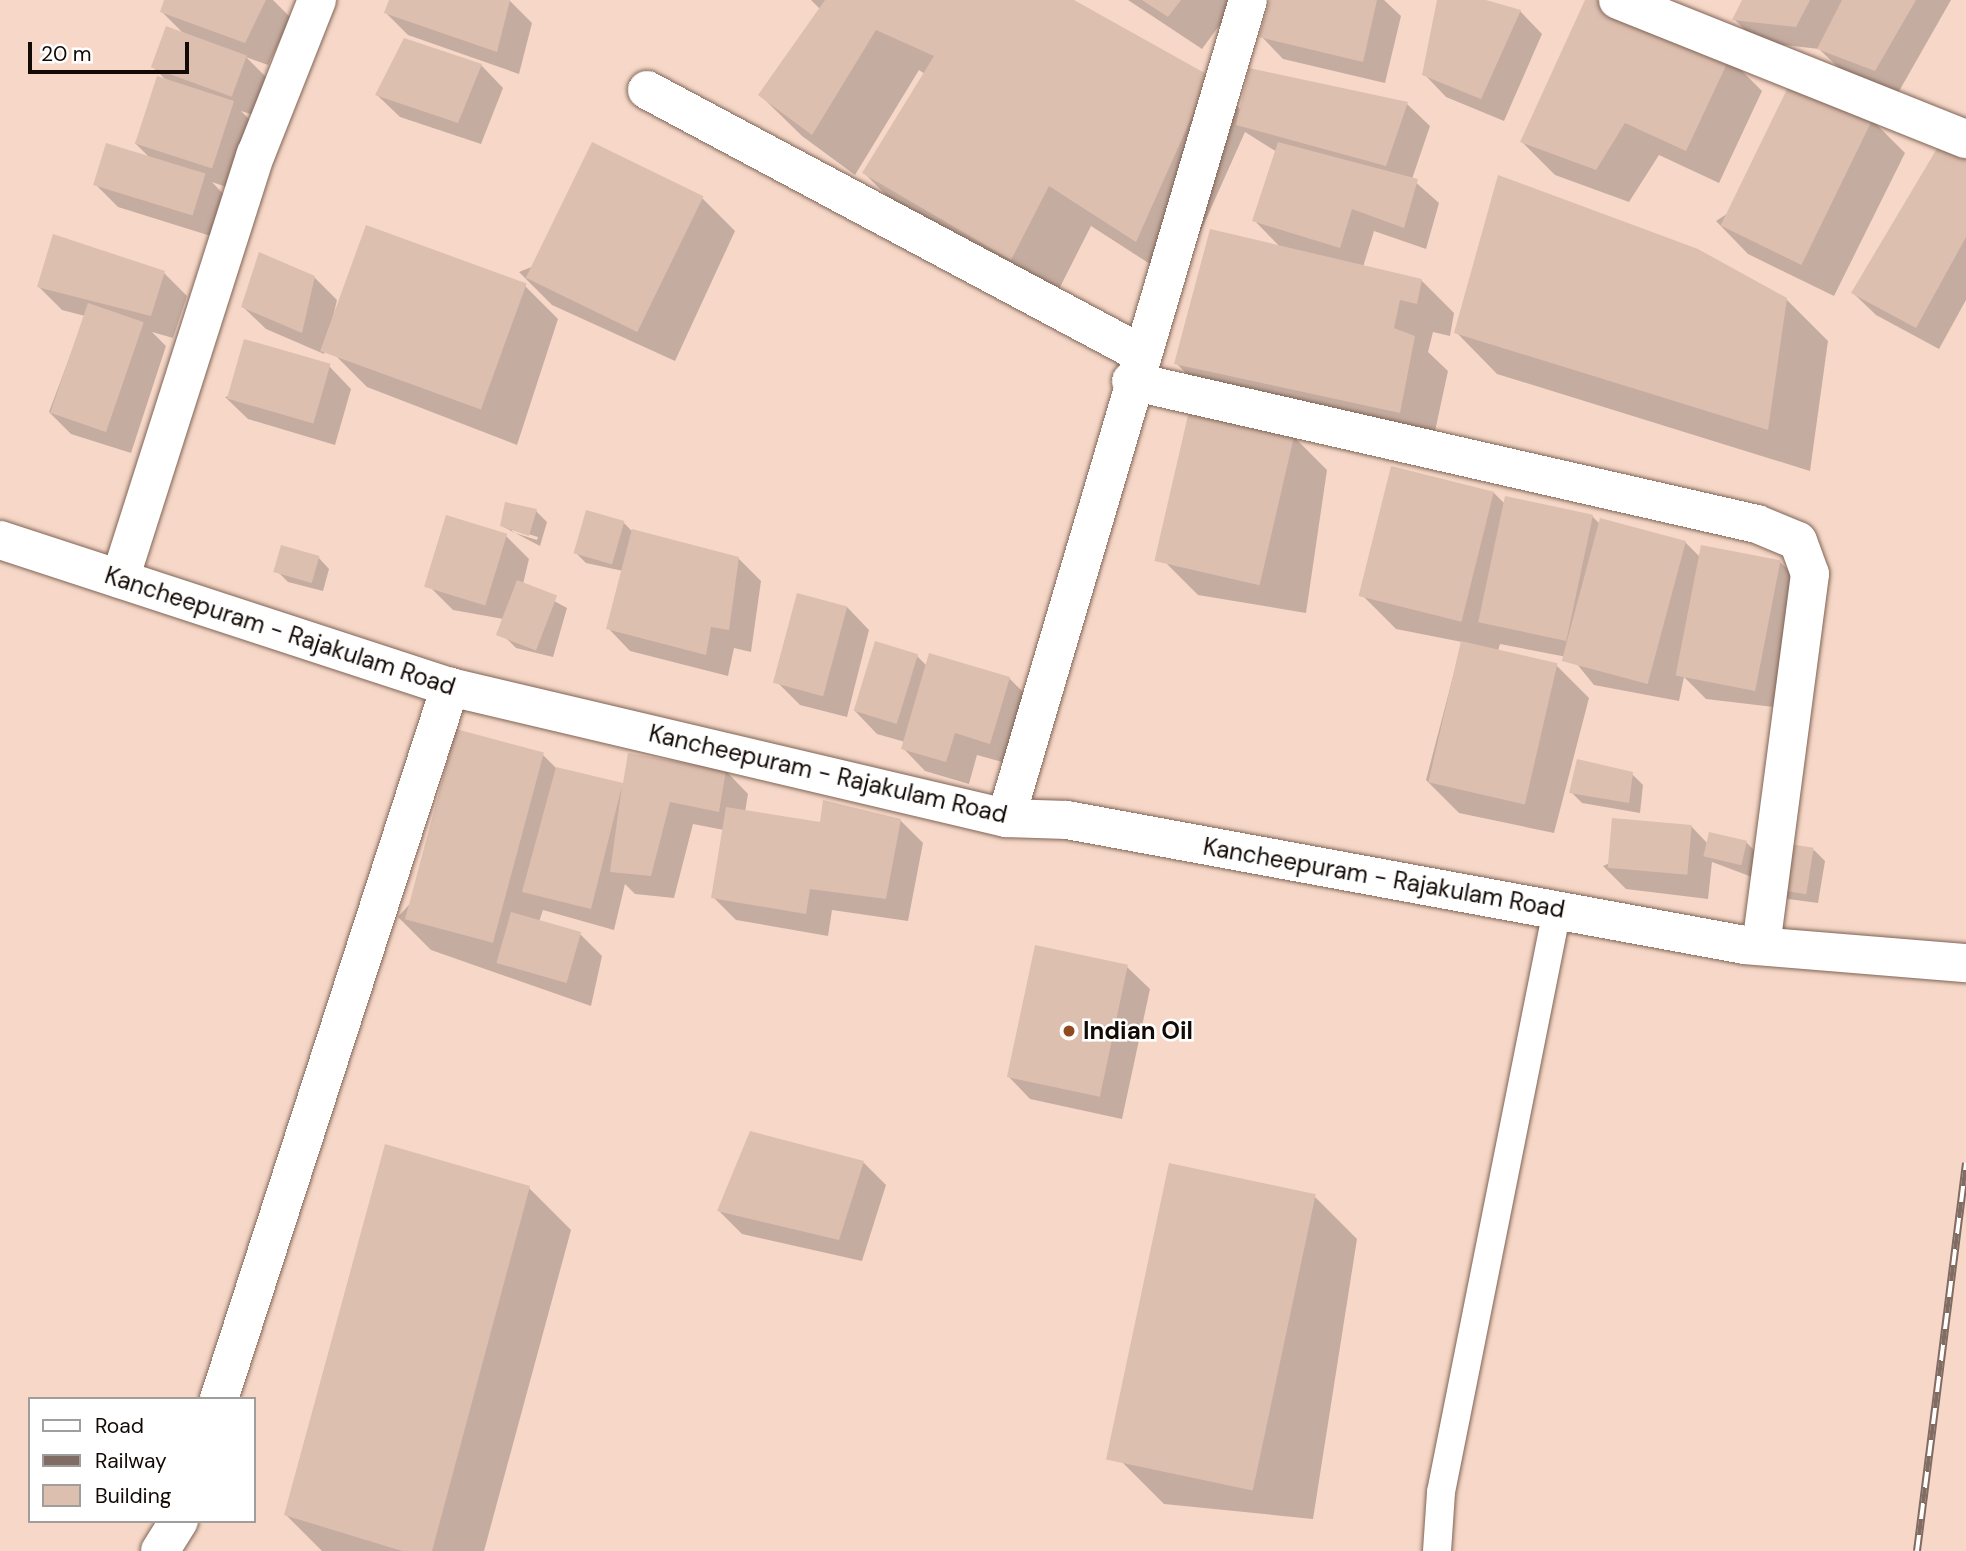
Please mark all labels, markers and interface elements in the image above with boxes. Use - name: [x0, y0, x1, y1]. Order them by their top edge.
- scale bar: [32, 28, 192, 72]
- text: 20 m: [41, 40, 92, 68]
- street label: Kancheepuram - Rajakulam Road: [101, 561, 459, 701]
- street label: Kancheepuram - Rajakulam Road: [646, 719, 1010, 829]
- street label: Kancheepuram - Rajakulam Road: [1201, 832, 1567, 924]
- place label: Indian Oil: [1083, 1017, 1193, 1045]
- marker: Indian Oil: [1061, 1023, 1077, 1039]
- legend: [28, 1397, 256, 1523]
- text: Road: [95, 1412, 144, 1440]
- text: Railway: [95, 1447, 167, 1475]
- text: Building: [95, 1482, 171, 1510]

